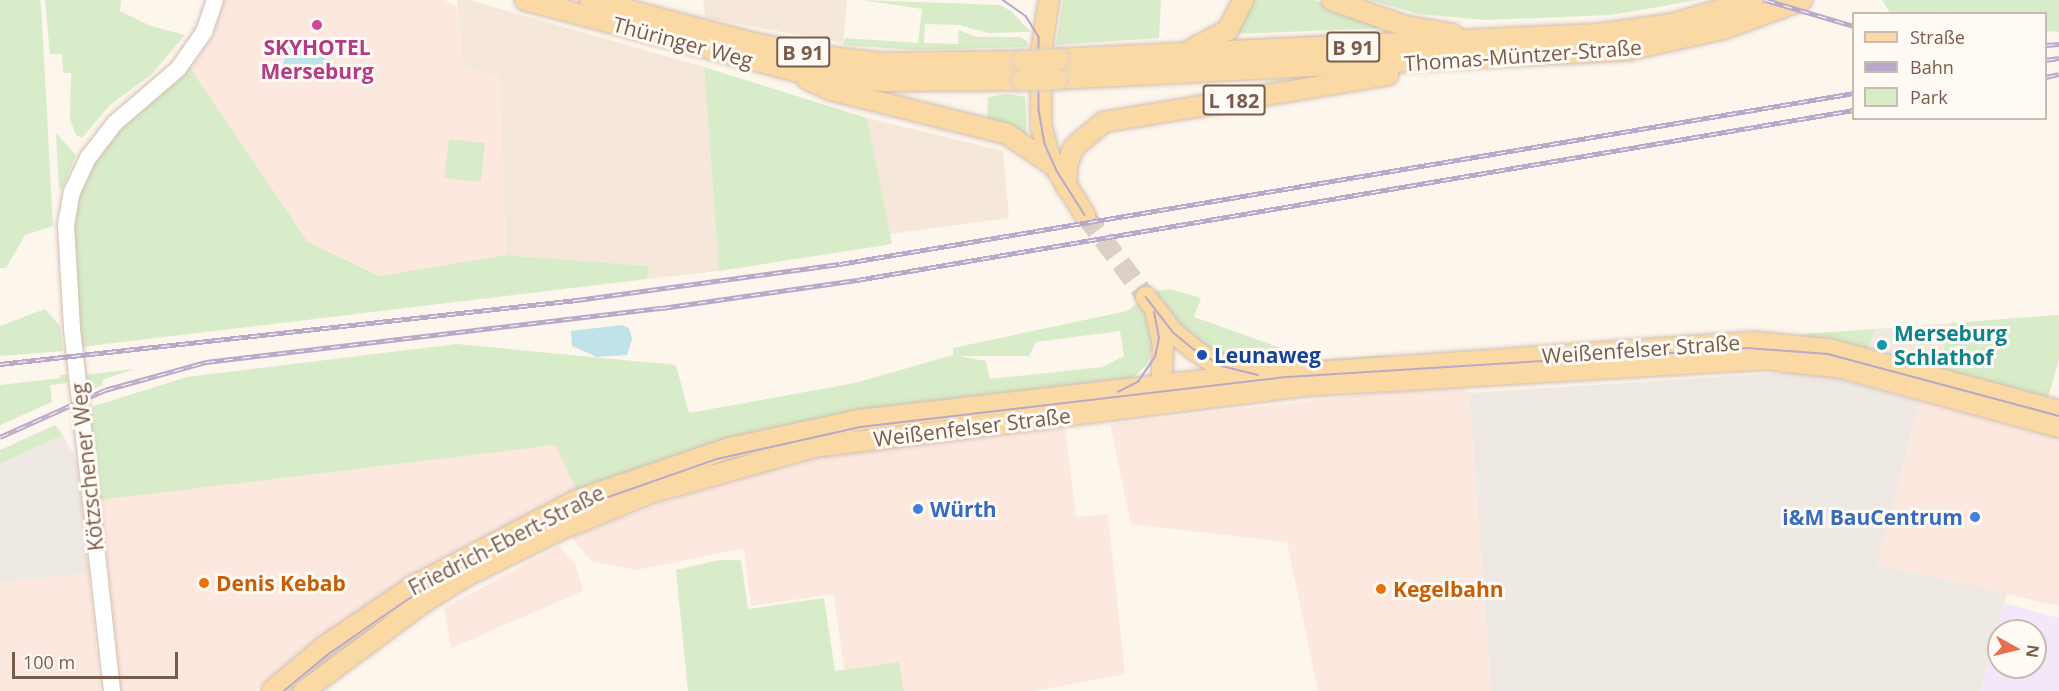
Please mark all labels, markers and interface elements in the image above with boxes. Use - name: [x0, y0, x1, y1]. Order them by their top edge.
- street label: Thüringer Weg: [610, 11, 756, 73]
- legend: [1852, 12, 2047, 120]
- marker: SKYHOTEL Merseburg: [310, 18, 324, 32]
- text: Straße: [1910, 25, 1965, 49]
- road number: B 91: [1326, 30, 1380, 64]
- place label: SKYHOTEL Merseburg: [260, 34, 374, 84]
- street label: Thomas-Müntzer-Straße: [1403, 34, 1643, 76]
- road number: B 91: [776, 35, 830, 69]
- text: Bahn: [1910, 55, 1954, 79]
- road number: L 182: [1202, 83, 1266, 117]
- text: Park: [1910, 85, 1948, 109]
- place label: Merseburg Schlathof: [1894, 320, 2007, 370]
- street label: Weißenfelser Straße: [1541, 330, 1741, 368]
- marker: Merseburg Schlathof: [1875, 338, 1889, 352]
- place label: Leunaweg: [1214, 342, 1321, 368]
- marker: Leunaweg: [1195, 348, 1209, 362]
- street label: Kötzschener Weg: [66, 382, 108, 552]
- street label: Weißenfelser Straße: [872, 402, 1072, 452]
- street label: Friedrich-Ebert-Straße: [404, 480, 608, 600]
- place label: Würth: [930, 496, 997, 522]
- marker: Würth: [911, 502, 925, 516]
- place label: i&M BauCentrum: [1782, 504, 1963, 530]
- marker: i&M BauCentrum: [1968, 510, 1982, 524]
- place label: Denis Kebab: [216, 570, 346, 596]
- marker: Denis Kebab: [197, 576, 211, 590]
- place label: Kegelbahn: [1393, 576, 1504, 602]
- marker: Kegelbahn: [1374, 582, 1388, 596]
- north arrow: [1987, 619, 2047, 679]
- scale bar: [15, 640, 182, 678]
- text: N: [2021, 643, 2045, 659]
- text: 100 m: [23, 650, 75, 674]

